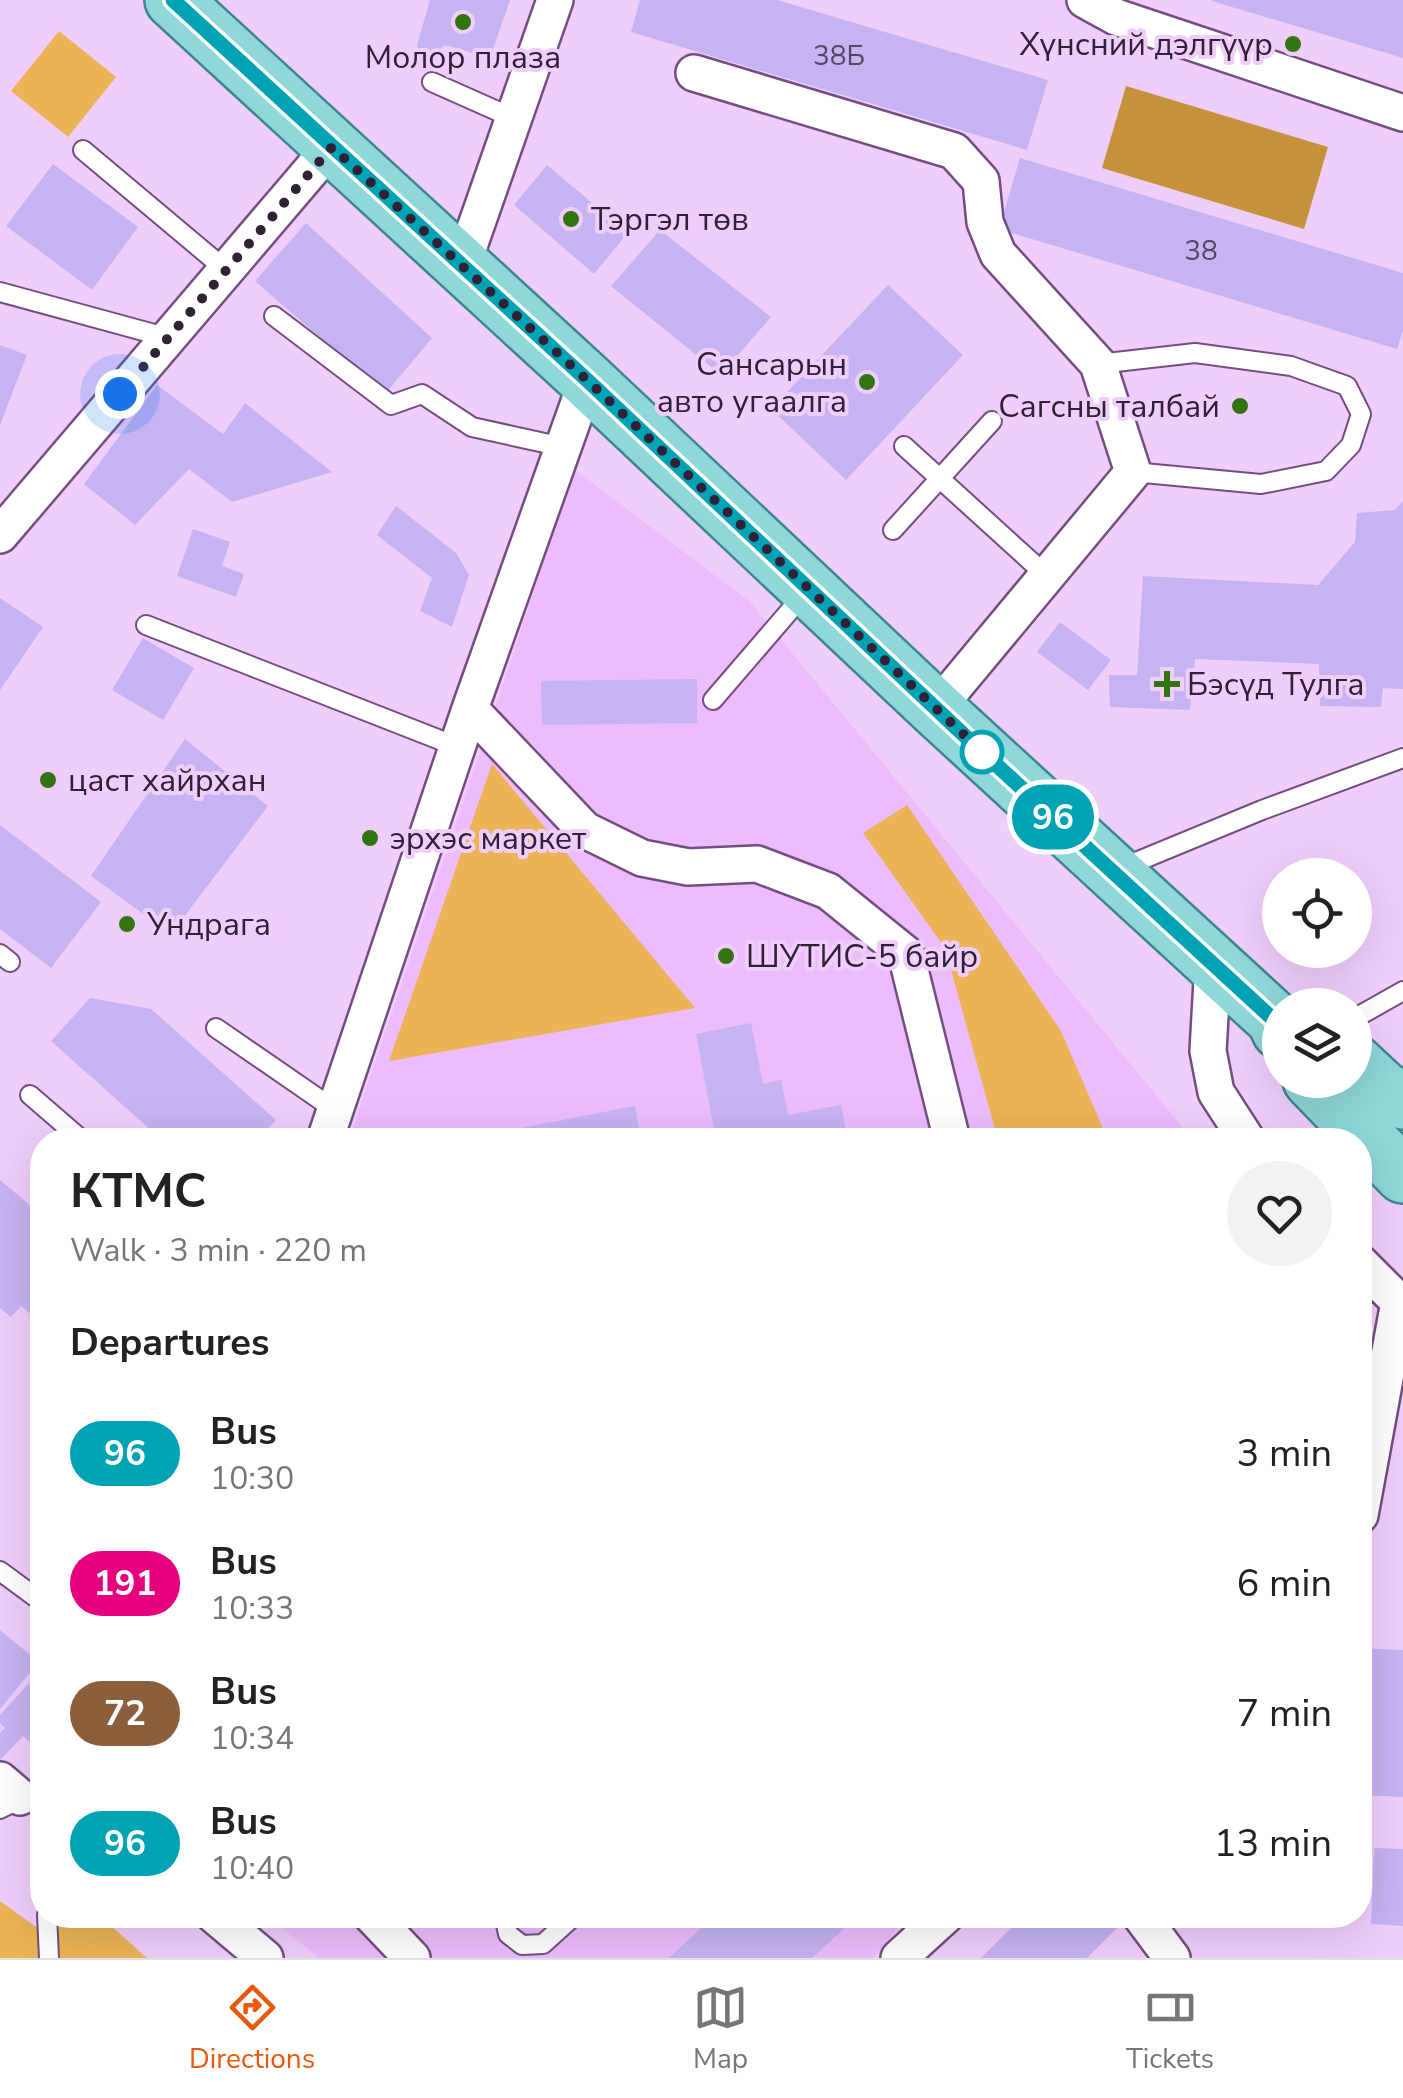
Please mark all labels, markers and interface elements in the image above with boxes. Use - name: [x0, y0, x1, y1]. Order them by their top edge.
- marker: Молор плаза: [452, 11, 474, 33]
- place label: Хүнсний дэлгүүр: [1019, 23, 1273, 66]
- marker: Хүнсний дэлгүүр: [1282, 33, 1304, 55]
- place label: Молор плаза: [365, 36, 561, 79]
- house number: 38Б: [813, 37, 865, 75]
- place label: Тэргэл төв: [591, 198, 749, 241]
- marker: Тэргэл төв: [560, 208, 582, 230]
- house number: 38: [1184, 232, 1218, 270]
- place label: Cансарын авто угаалга: [657, 343, 847, 423]
- your location: [95, 369, 145, 419]
- marker: Cансарын авто угаалга: [856, 371, 878, 393]
- place label: Сагсны талбай: [998, 385, 1220, 428]
- marker: Сагсны талбай: [1229, 395, 1251, 417]
- place label: Бэсүд Тулга: [1187, 663, 1365, 706]
- marker: Бэсүд Тулга: [1156, 673, 1178, 695]
- unlabelled marker: [961, 731, 1003, 773]
- place label: цаст хайрхан: [68, 759, 267, 802]
- marker: цаст хайрхан: [37, 769, 59, 791]
- line badge: 96: [1008, 784, 1098, 850]
- text: 96: [1032, 794, 1074, 841]
- place label: эрхэс маркет: [390, 817, 587, 860]
- marker: эрхэс маркет: [359, 827, 381, 849]
- map controls: [1262, 858, 1372, 1098]
- button: locate: [1262, 858, 1372, 968]
- place label: Ундрага: [146, 903, 271, 946]
- marker: Ундрага: [116, 913, 138, 935]
- place label: ШУТИС-5 байр: [746, 935, 978, 978]
- marker: ШУТИС-5 байр: [715, 945, 737, 967]
- button: layers: [1262, 988, 1372, 1098]
- text: КТМС: [70, 1158, 206, 1224]
- button: heart: [1227, 1161, 1332, 1266]
- text: Walk · 3 min · 220 m: [70, 1229, 367, 1272]
- text: Departures: [70, 1317, 269, 1368]
- text: Bus: [210, 1406, 277, 1457]
- text: 3 min: [1237, 1428, 1332, 1479]
- text: 96: [104, 1430, 146, 1477]
- text: 10:30: [210, 1457, 294, 1500]
- text: Bus: [210, 1536, 277, 1587]
- text: 6 min: [1237, 1558, 1332, 1609]
- text: 191: [93, 1560, 157, 1607]
- text: 10:33: [210, 1587, 294, 1630]
- text: Bus: [210, 1666, 277, 1717]
- text: 7 min: [1237, 1688, 1332, 1739]
- text: 72: [104, 1690, 146, 1737]
- text: 10:34: [210, 1717, 294, 1760]
- text: Bus: [210, 1796, 277, 1847]
- text: 13 min: [1214, 1818, 1332, 1869]
- text: 96: [104, 1820, 146, 1867]
- text: 10:40: [210, 1847, 294, 1890]
- tab: Directions: [189, 1980, 315, 2078]
- tab: Map: [693, 1980, 748, 2078]
- tab: Tickets: [1126, 1980, 1214, 2078]

